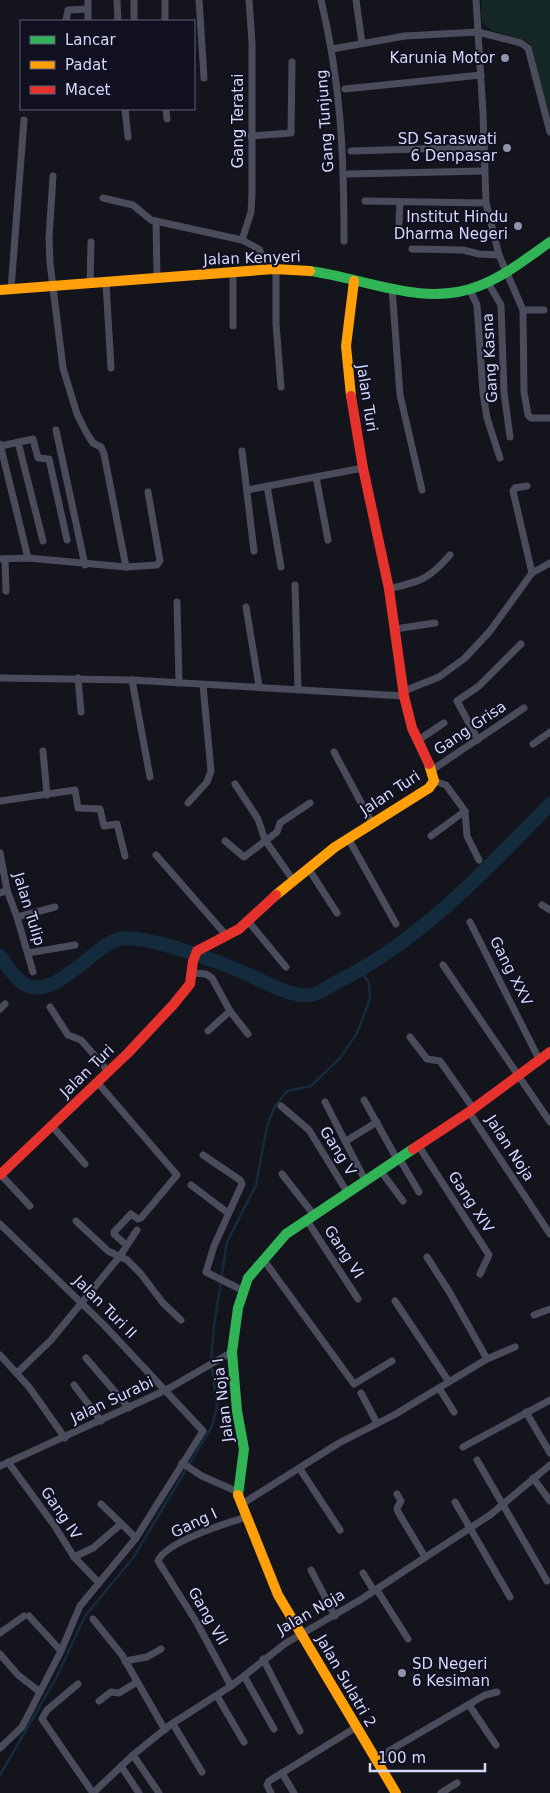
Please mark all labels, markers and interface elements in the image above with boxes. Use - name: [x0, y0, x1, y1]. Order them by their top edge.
- legend: [20, 20, 195, 110]
- text: Lancar: [65, 31, 116, 49]
- place label: Karunia Motor: [390, 49, 496, 67]
- marker: Karunia Motor: [499, 52, 511, 64]
- text: Padat: [65, 56, 107, 74]
- street label: Gang Tunjung: [312, 69, 338, 173]
- street label: Gang Teratai: [229, 73, 247, 169]
- text: Macet: [65, 81, 111, 99]
- place label: SD Saraswati 6 Denpasar: [398, 130, 498, 165]
- marker: SD Saraswati 6 Denpasar: [501, 142, 513, 154]
- place label: Institut Hindu Dharma Negeri: [394, 208, 508, 243]
- marker: Institut Hindu Dharma Negeri: [512, 220, 524, 232]
- street label: Jalan Kenyeri: [202, 247, 301, 269]
- street label: Gang Kasna: [479, 313, 501, 403]
- street label: Jalan Turi: [353, 362, 381, 433]
- street label: Gang Grisa: [430, 697, 510, 759]
- street label: Jalan Turi: [356, 767, 423, 820]
- street label: Jalan Tulip: [9, 869, 49, 948]
- street label: Gang XXV: [486, 933, 536, 1009]
- street label: Jalan Turi: [56, 1041, 118, 1102]
- street label: Jalan Noja: [481, 1111, 538, 1184]
- street label: Gang V: [316, 1123, 361, 1180]
- street label: Gang XIV: [445, 1168, 498, 1237]
- street label: Gang VI: [320, 1222, 368, 1282]
- street label: Jalan Turi II: [69, 1271, 140, 1342]
- street label: Jalan Noja I: [209, 1357, 237, 1444]
- street label: Jalan Surabi: [67, 1373, 156, 1427]
- street label: Gang IV: [37, 1483, 85, 1543]
- street label: Gang I: [168, 1504, 220, 1542]
- street label: Gang VII: [184, 1584, 232, 1648]
- street label: Jalan Noja: [273, 1585, 348, 1639]
- street label: Jalan Sulatri 2: [312, 1631, 380, 1731]
- place label: SD Negeri 6 Kesiman: [412, 1655, 490, 1690]
- marker: SD Negeri 6 Kesiman: [396, 1667, 408, 1679]
- scale bar: [370, 1740, 485, 1772]
- text: 100 m: [378, 1749, 426, 1767]

